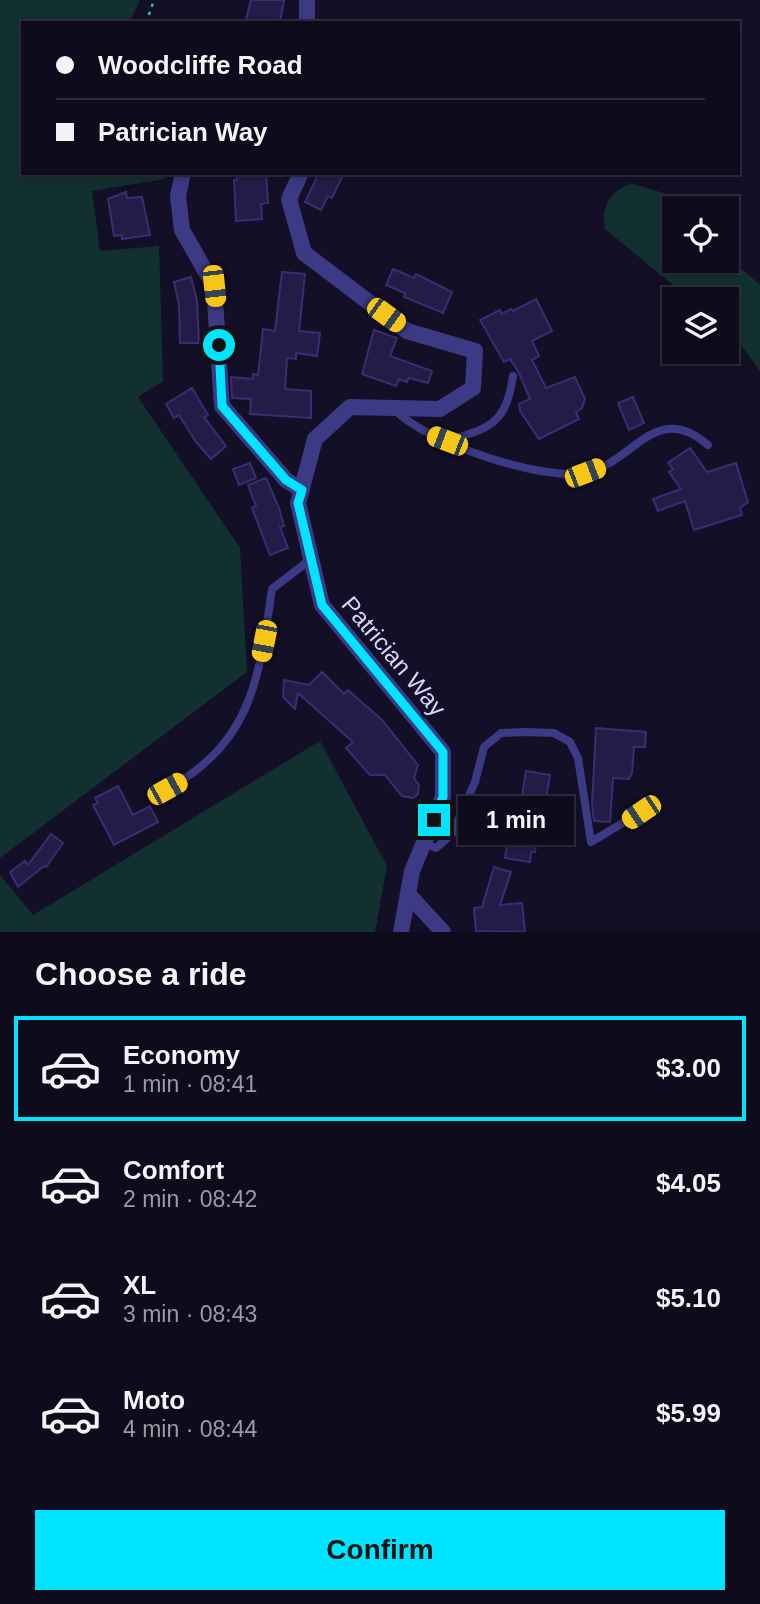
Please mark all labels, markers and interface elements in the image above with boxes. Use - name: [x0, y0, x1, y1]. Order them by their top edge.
- text: Woodcliffe Road: [98, 50, 303, 80]
- text: Patrician Way: [98, 117, 268, 147]
- map controls: [662, 196, 739, 364]
- button: locate: [662, 196, 739, 273]
- car: [202, 264, 227, 308]
- button: layers: [662, 287, 739, 364]
- car: [363, 294, 410, 336]
- route start: [203, 329, 235, 361]
- car: [424, 424, 471, 458]
- car: [562, 456, 609, 490]
- street label: Patrician Way: [336, 591, 452, 721]
- car: [250, 618, 279, 664]
- car: [144, 770, 191, 808]
- car: [618, 792, 665, 832]
- callout: 1 min: [458, 796, 574, 844]
- route end: [418, 804, 450, 836]
- text: 1 min: [486, 807, 546, 833]
- text: Choose a ride: [35, 956, 247, 992]
- icon: car: [39, 1037, 102, 1100]
- text: Economy: [123, 1040, 240, 1070]
- text: $3.00: [656, 1053, 721, 1083]
- text: 1 min · 08:41: [123, 1071, 257, 1097]
- icon: car: [39, 1152, 102, 1215]
- text: Comfort: [123, 1155, 224, 1185]
- text: $4.05: [656, 1168, 721, 1198]
- text: 2 min · 08:42: [123, 1186, 257, 1212]
- icon: car: [39, 1267, 102, 1330]
- text: XL: [123, 1270, 156, 1300]
- text: $5.10: [656, 1283, 721, 1313]
- text: 3 min · 08:43: [123, 1301, 257, 1327]
- icon: car: [39, 1382, 102, 1445]
- text: Moto: [123, 1385, 185, 1415]
- text: $5.99: [656, 1398, 721, 1428]
- text: 4 min · 08:44: [123, 1416, 257, 1442]
- button: Confirm: [35, 1510, 725, 1590]

